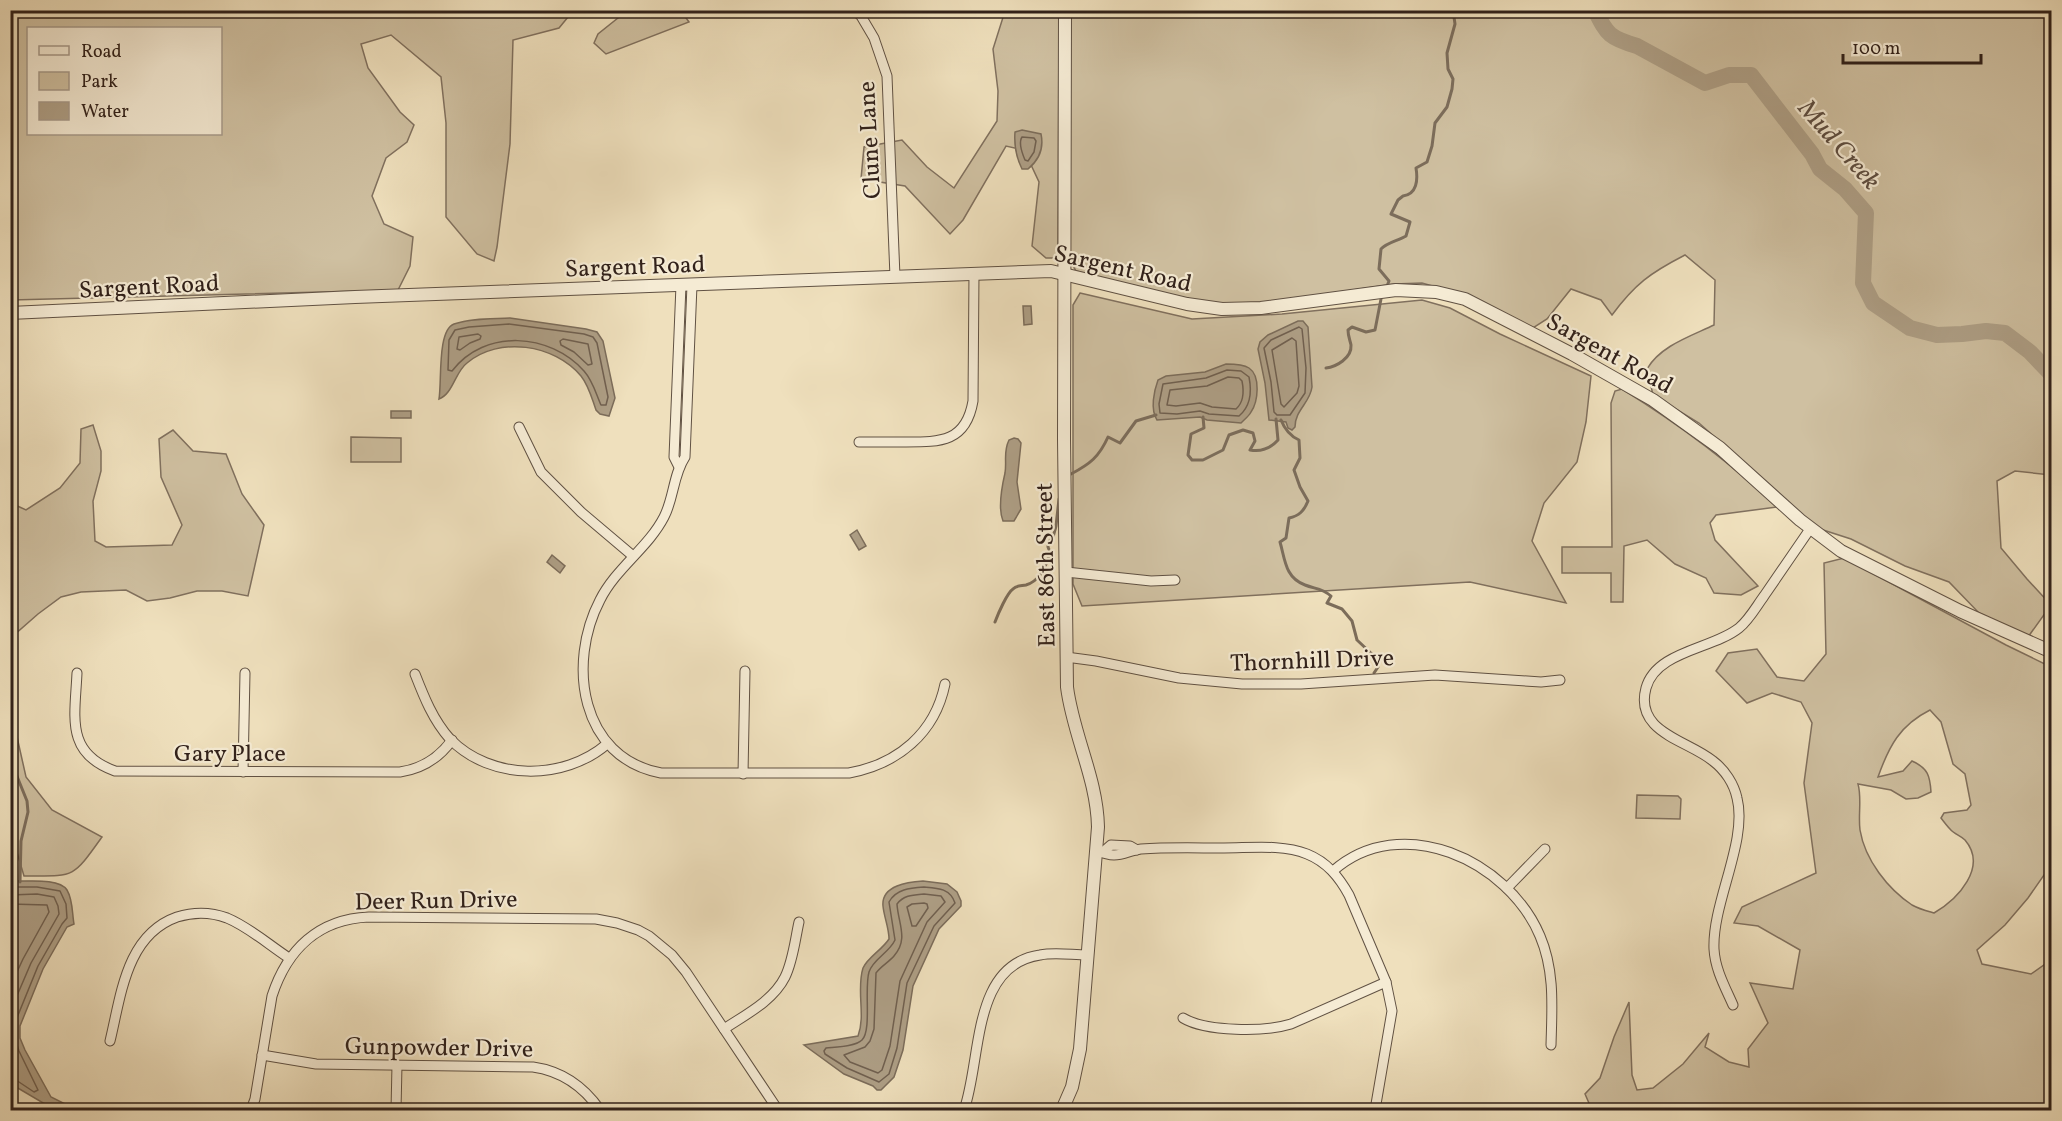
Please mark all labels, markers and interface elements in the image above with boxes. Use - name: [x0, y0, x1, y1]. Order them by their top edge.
- legend: [27, 27, 222, 135]
- scale bar: [1843, 27, 1981, 65]
- text: 100 m: [1852, 37, 1901, 62]
- text: Road: [81, 40, 122, 65]
- text: Park: [81, 70, 118, 95]
- street label: Clune Lane: [851, 80, 891, 200]
- water label: Mud Creek: [1788, 91, 1888, 198]
- text: Water: [81, 100, 129, 125]
- street label: Sargent Road: [1050, 238, 1195, 302]
- street label: Sargent Road: [564, 249, 706, 287]
- street label: Sargent Road: [78, 267, 220, 309]
- street label: Sargent Road: [1539, 306, 1679, 404]
- street label: East 86th Street: [1029, 482, 1065, 648]
- street label: Thornhill Drive: [1229, 642, 1395, 682]
- street label: Gary Place: [174, 738, 286, 772]
- street label: Deer Run Drive: [354, 884, 518, 920]
- street label: Gunpowder Drive: [344, 1030, 533, 1068]

